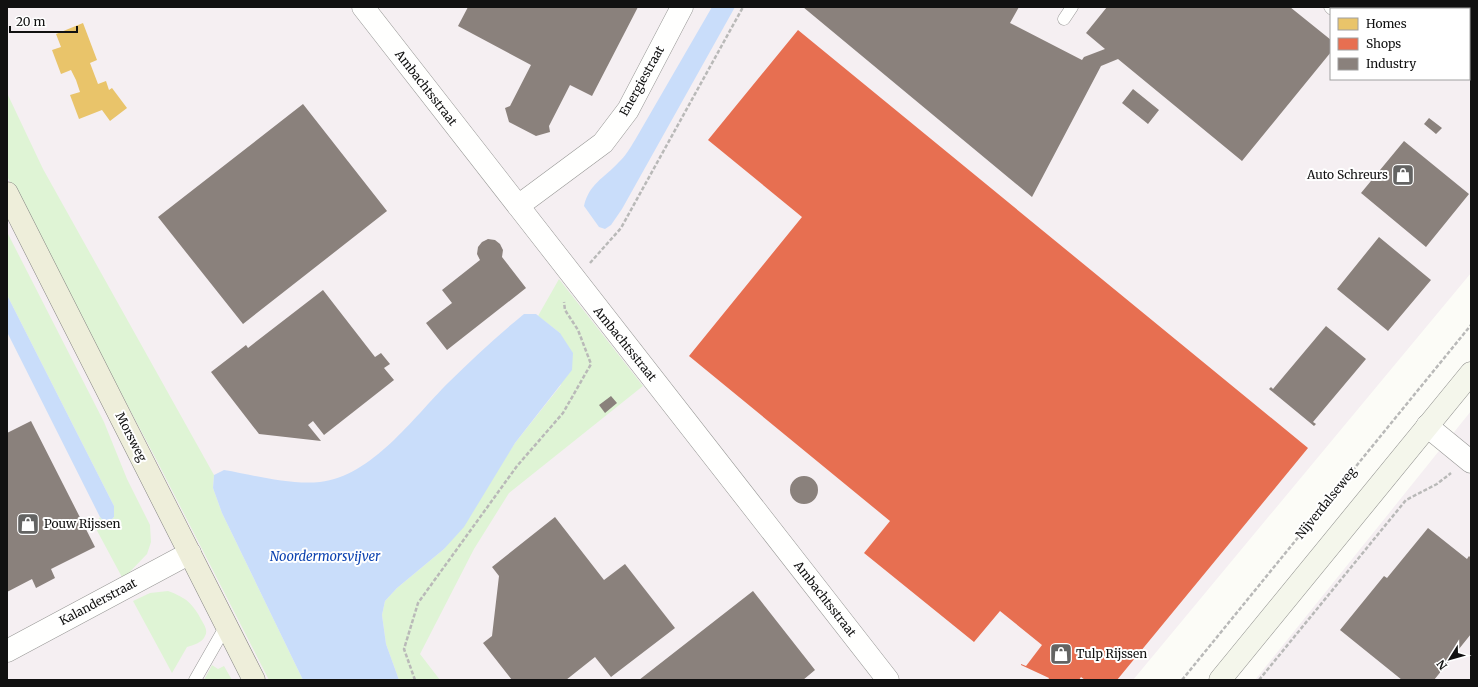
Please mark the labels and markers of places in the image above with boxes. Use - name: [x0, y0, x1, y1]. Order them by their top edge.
- shop icon: Auto Schreurs: [1390, 162, 1416, 188]
- place label: Auto Schreurs: [1306, 167, 1388, 182]
- shop icon: Pouw Rijssen: [15, 511, 41, 537]
- place label: Pouw Rijssen: [44, 516, 120, 531]
- shop icon: Tulp Rijssen: [1048, 641, 1074, 667]
- place label: Tulp Rijssen: [1076, 646, 1147, 661]

